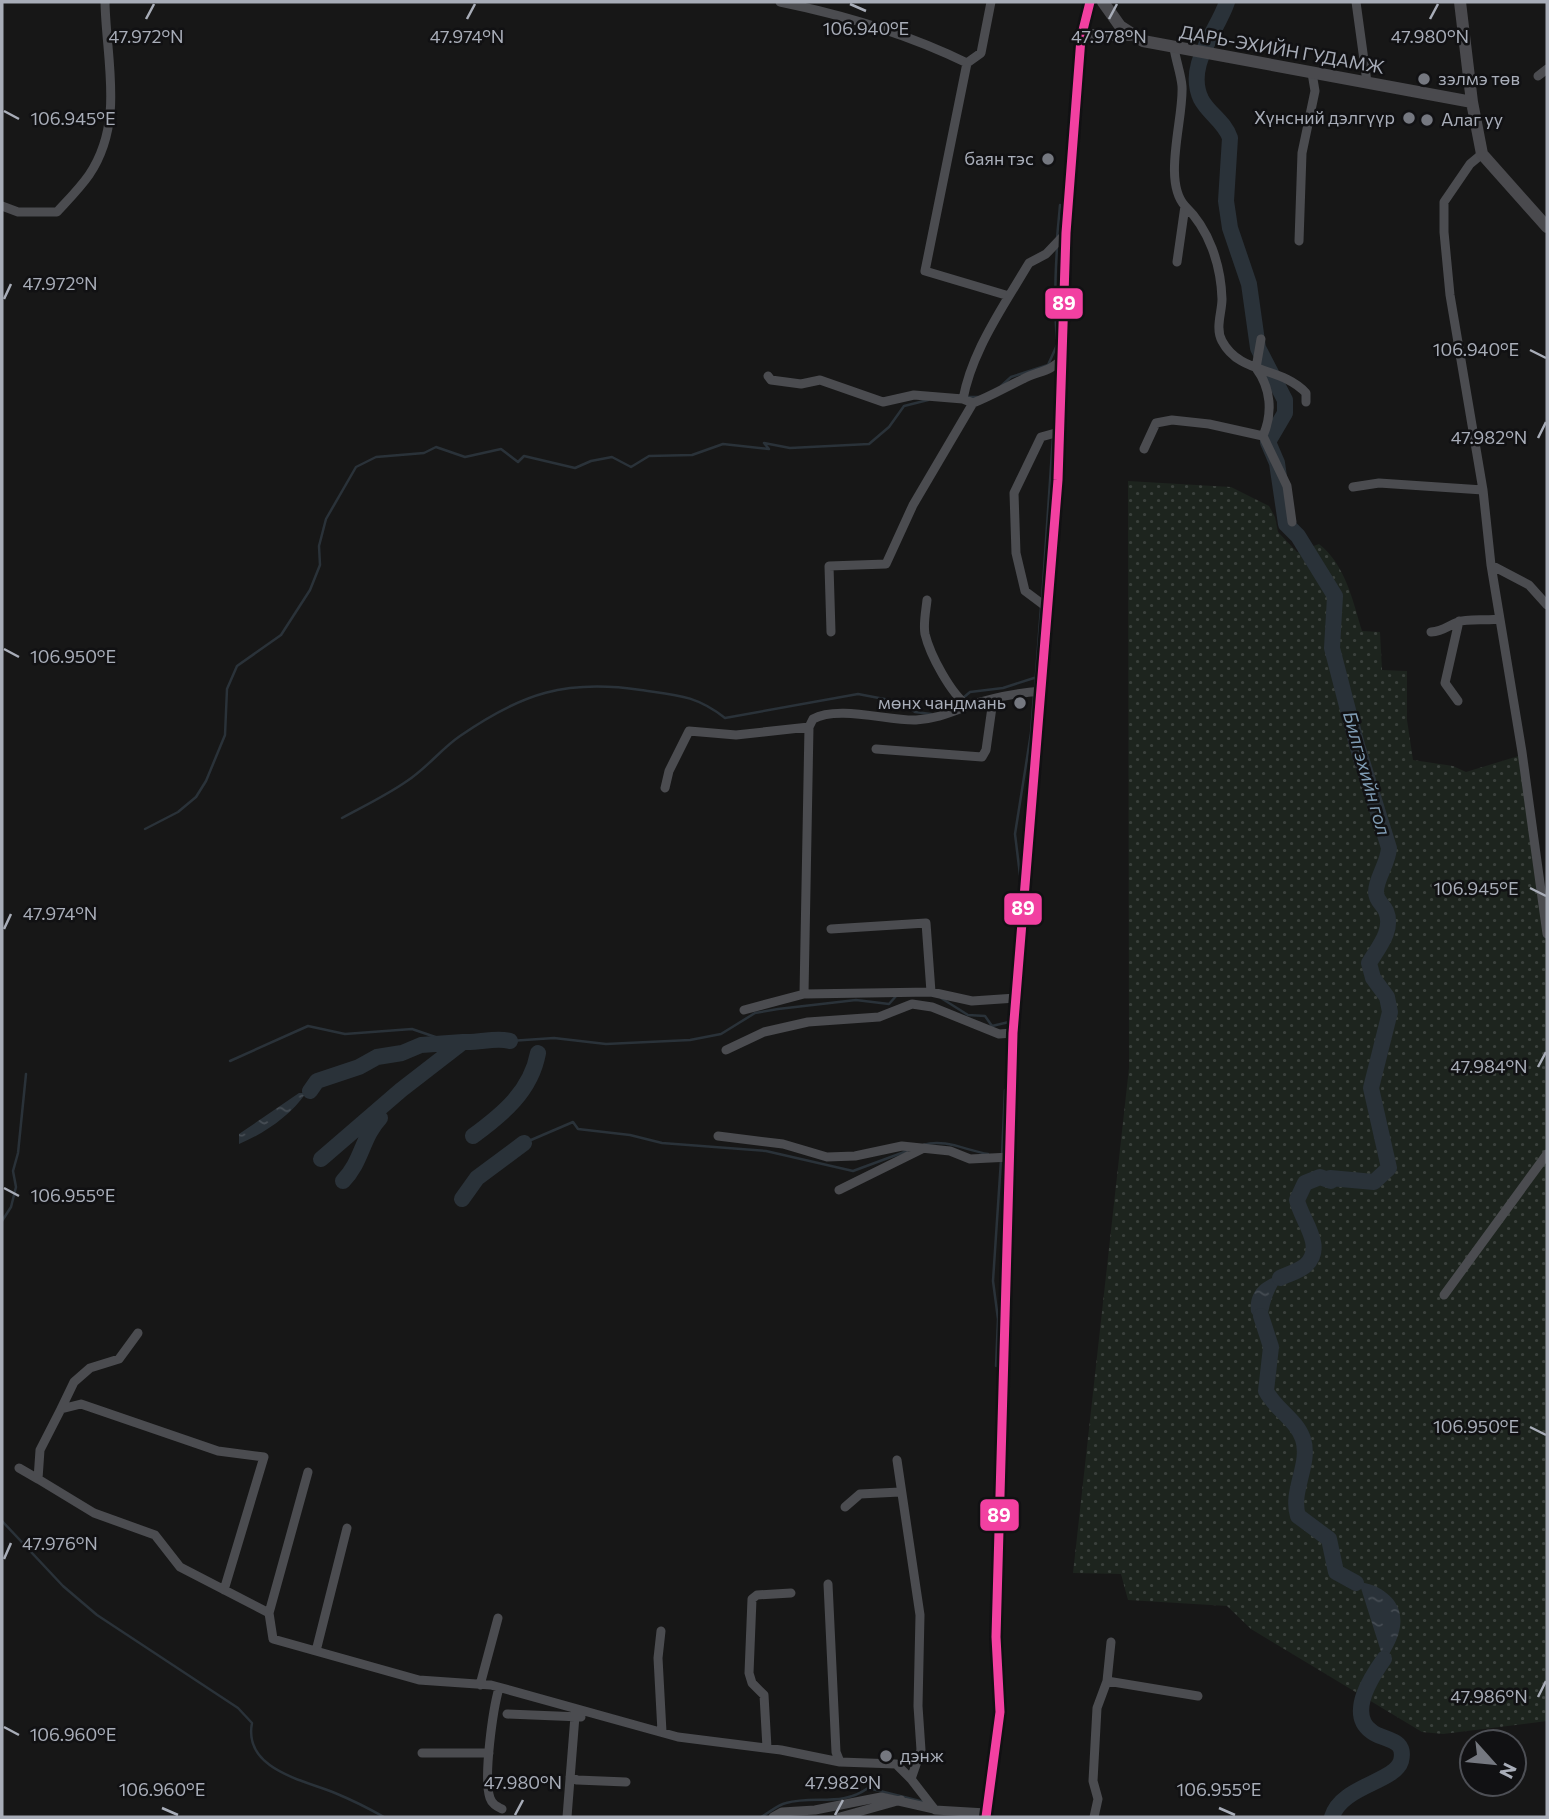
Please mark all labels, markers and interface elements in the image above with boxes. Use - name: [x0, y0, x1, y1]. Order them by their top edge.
- text: 106.940°E: [823, 17, 909, 39]
- street label: ДАРЬ-ЭХИЙН ГУДАМЖ: [1178, 20, 1387, 78]
- text: 47.972°N: [108, 25, 184, 47]
- text: 47.974°N: [430, 25, 504, 47]
- text: 47.978°N: [1071, 25, 1147, 47]
- text: 47.980°N: [1391, 25, 1469, 47]
- place label: зэлмэ төв: [1438, 67, 1520, 89]
- marker: зэлмэ төв: [1416, 71, 1432, 87]
- place label: Хүнсний дэлгүүр: [1254, 106, 1395, 128]
- text: 106.945°E: [30, 107, 116, 129]
- place label: Алаг уу: [1441, 108, 1503, 130]
- marker: Хүнсний дэлгүүр: [1401, 110, 1417, 126]
- marker: Алаг уу: [1419, 112, 1435, 128]
- place label: баян тэс: [964, 147, 1034, 169]
- marker: баян тэс: [1040, 151, 1056, 167]
- text: 47.972°N: [22, 272, 98, 294]
- line badge: 89: [1044, 287, 1084, 320]
- text: 89: [1052, 291, 1076, 314]
- text: 106.940°E: [1433, 338, 1519, 360]
- text: 47.982°N: [1451, 426, 1527, 448]
- text: 106.950°E: [30, 645, 116, 667]
- place label: мөнх чандмань: [878, 691, 1006, 713]
- marker: мөнх чандмань: [1012, 695, 1028, 711]
- water label: Билгэхийн гол: [1339, 708, 1396, 838]
- text: 106.945°E: [1433, 877, 1519, 899]
- line badge: 89: [1003, 892, 1043, 926]
- text: 89: [1011, 896, 1035, 919]
- text: 47.974°N: [23, 902, 97, 924]
- text: 47.984°N: [1450, 1055, 1528, 1077]
- text: 106.955°E: [31, 1184, 115, 1206]
- text: 106.950°E: [1433, 1415, 1519, 1437]
- line badge: 89: [979, 1498, 1020, 1532]
- text: 89: [987, 1503, 1011, 1526]
- text: 47.976°N: [22, 1532, 98, 1554]
- text: 47.986°N: [1450, 1685, 1528, 1707]
- text: 106.960°E: [30, 1723, 116, 1745]
- north arrow: [1458, 1728, 1528, 1798]
- place label: дэнж: [900, 1744, 944, 1766]
- marker: дэнж: [878, 1748, 894, 1764]
- text: N: [1495, 1759, 1522, 1783]
- text: 47.980°N: [484, 1771, 562, 1793]
- text: 47.982°N: [805, 1771, 881, 1793]
- text: 106.960°E: [119, 1778, 205, 1800]
- text: 106.955°E: [1177, 1778, 1261, 1800]

